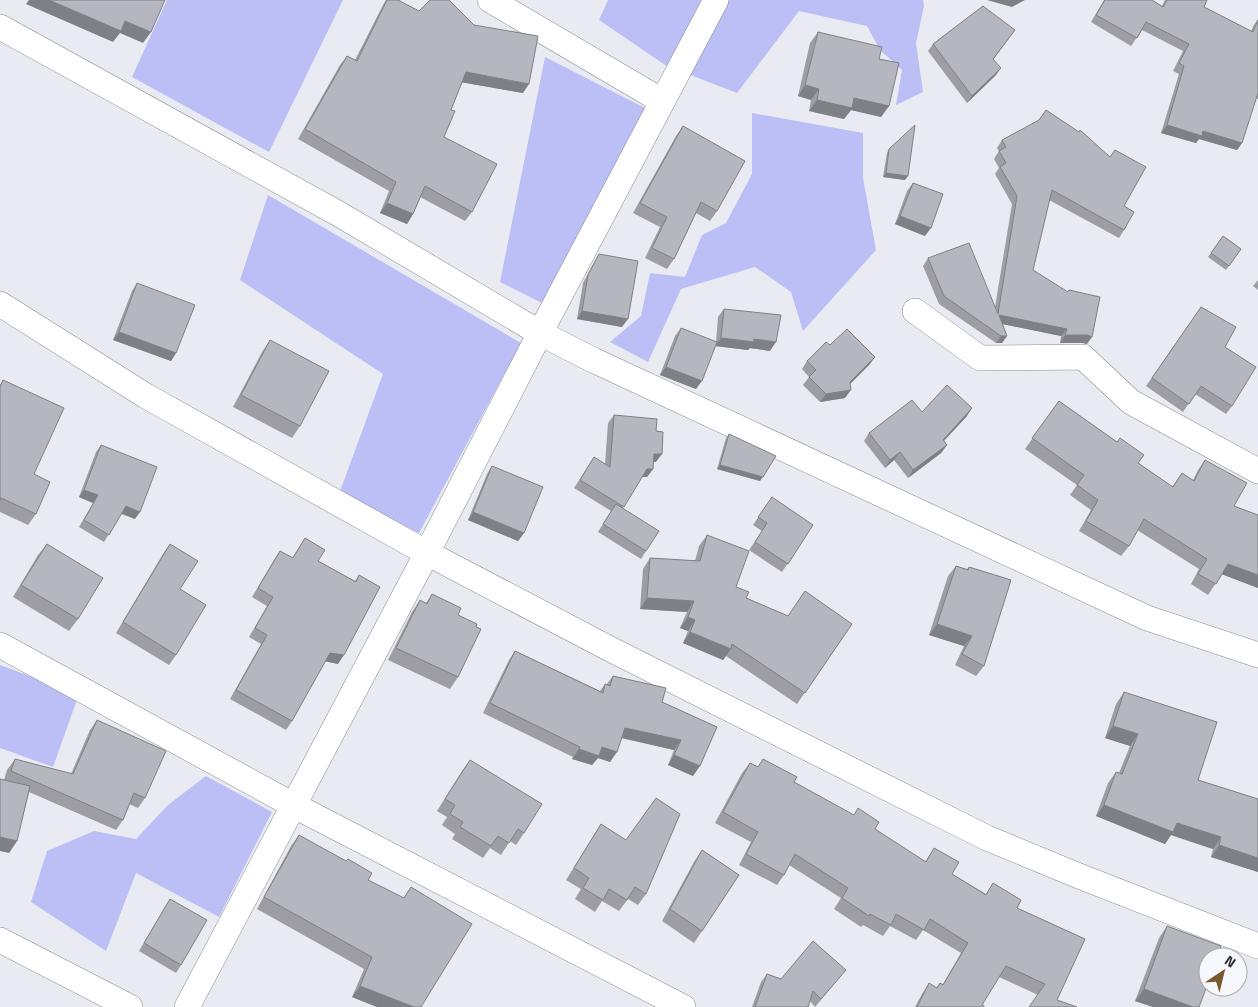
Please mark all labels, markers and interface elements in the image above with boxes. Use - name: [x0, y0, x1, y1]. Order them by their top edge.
- north arrow: [1198, 947, 1248, 997]
- text: N: [1221, 950, 1241, 972]

